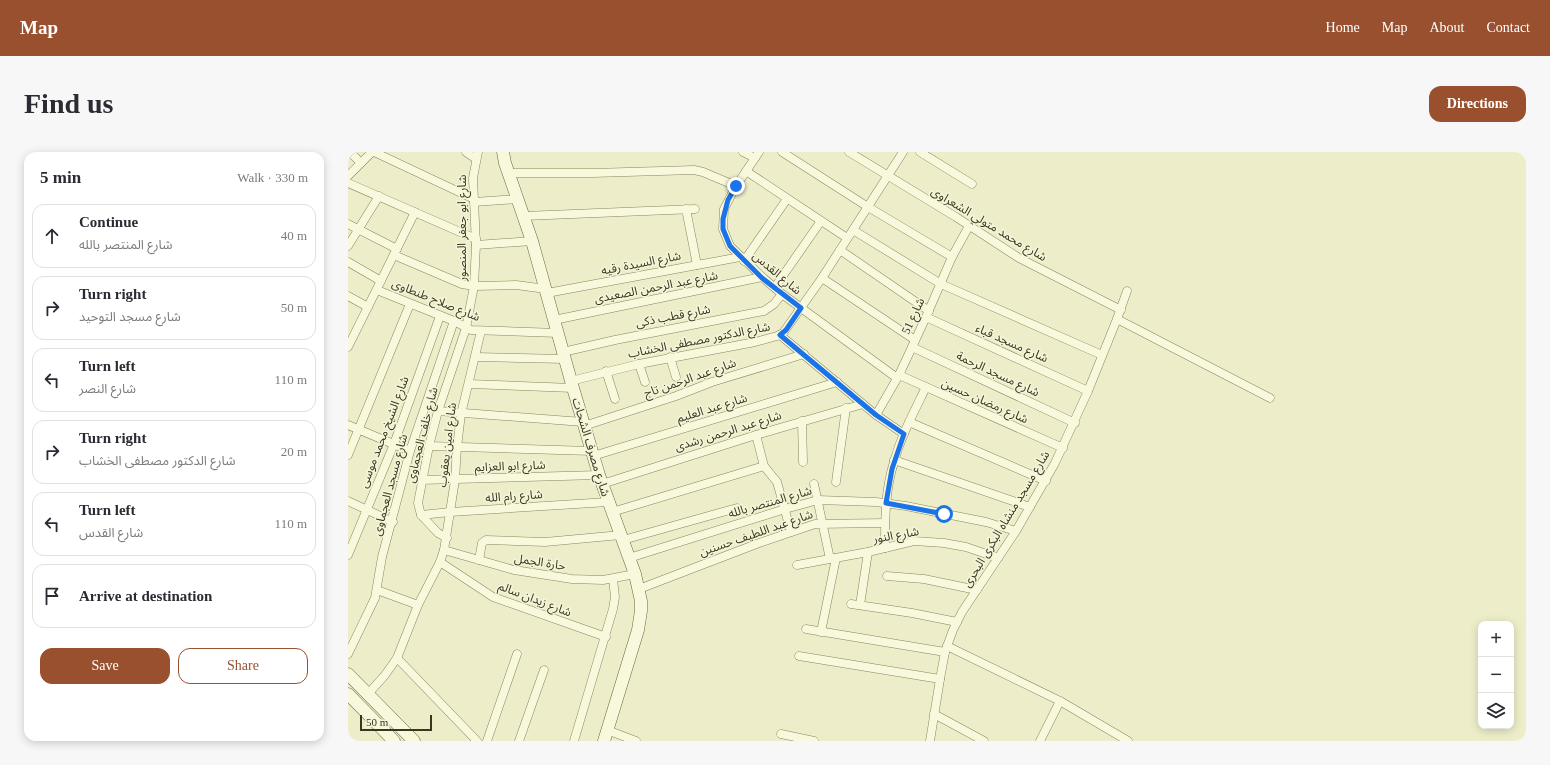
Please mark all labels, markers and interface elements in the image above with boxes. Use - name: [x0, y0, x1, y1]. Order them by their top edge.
- text: Map: [20, 17, 58, 38]
- text: Home: [1326, 20, 1360, 35]
- text: Map: [1382, 20, 1407, 35]
- text: About: [1429, 20, 1464, 35]
- text: Contact: [1486, 20, 1530, 35]
- button: Directions: [1429, 86, 1526, 122]
- text: Find us: [24, 88, 114, 119]
- text: 5 min: [40, 168, 81, 187]
- text: Walk · 330 m: [237, 170, 308, 185]
- street label: شارع ابو جعفر المنصور: [455, 175, 471, 282]
- route end: [727, 177, 745, 195]
- street label: شارع محمد متولي الشعراوى: [927, 184, 1049, 266]
- text: Continue: [79, 214, 138, 230]
- icon: ahead: [41, 225, 63, 247]
- text: 40 m: [281, 228, 307, 243]
- text: شارع المنتصر بالله: [79, 237, 173, 252]
- street label: شارع السيدة رقيه: [600, 248, 682, 280]
- street label: شارع القدس: [749, 249, 804, 299]
- street label: شارع عبد الرحمن الصعيدى: [593, 268, 719, 308]
- street label: شارع صلاح طنطاوى: [389, 276, 482, 326]
- text: Turn right: [79, 286, 146, 302]
- street label: شارع 51: [899, 296, 929, 337]
- icon: right: [41, 297, 63, 319]
- text: 50 m: [281, 300, 307, 315]
- street label: شارع قطب ذكى: [634, 302, 712, 332]
- text: شارع مسجد التوحيد: [79, 309, 181, 324]
- street label: شارع الدكتور مصطفى الخشاب: [627, 319, 772, 363]
- street label: شارع مسجد قباء: [973, 321, 1050, 367]
- street label: شارع مسجد الرحمة: [953, 349, 1042, 401]
- street label: شارع عبد الرحمن تاج: [642, 356, 739, 402]
- text: Turn left: [79, 358, 136, 374]
- icon: left: [41, 369, 63, 391]
- text: 110 m: [275, 372, 307, 387]
- street label: شارع الشيخ محمد موسى: [356, 374, 414, 490]
- street label: شارع رمضان حسين: [939, 376, 1030, 428]
- text: شارع النصر: [79, 381, 136, 396]
- street label: شارع خلف العجماوى: [403, 386, 443, 485]
- street label: شارع عبد العليم: [675, 391, 750, 427]
- street label: شارع مصرف الشحات: [567, 396, 613, 499]
- street label: شارع امين يعقوب: [435, 402, 461, 488]
- street label: شارع عبد الرحمن رشدى: [673, 408, 784, 456]
- text: Turn right: [79, 430, 146, 446]
- street label: شارع مسجد العجماوى: [370, 433, 412, 538]
- icon: right: [41, 441, 63, 463]
- text: 20 m: [281, 444, 307, 459]
- street label: شارع مسجد منشاه البكرى البحرى: [960, 448, 1054, 591]
- text: شارع الدكتور مصطفى الخشاب: [79, 453, 235, 468]
- street label: شارع ابو العزايم: [474, 458, 546, 476]
- street label: شارع المنتصر بالله: [727, 483, 814, 523]
- street label: شارع رام الله: [485, 487, 543, 507]
- text: Turn left: [79, 502, 136, 518]
- route start: [935, 505, 953, 523]
- street label: شارع عبد اللطيف حسنين: [697, 507, 815, 561]
- icon: left: [41, 513, 63, 535]
- text: 110 m: [275, 516, 307, 531]
- street label: شارع النور: [871, 524, 920, 548]
- text: شارع القدس: [79, 525, 143, 540]
- street label: حارة الجمل: [513, 551, 567, 573]
- street label: شارع زيدان سالم: [496, 579, 574, 621]
- icon: arrive: [41, 585, 63, 607]
- text: Arrive at destination: [79, 588, 212, 604]
- map controls: [1478, 621, 1514, 729]
- button: +: [1478, 621, 1514, 657]
- button: Save: [40, 648, 170, 684]
- button: Share: [178, 648, 308, 684]
- button: −: [1478, 657, 1514, 693]
- button: layers: [1478, 693, 1514, 729]
- scale bar: [360, 713, 432, 732]
- text: 50 m: [366, 716, 388, 728]

